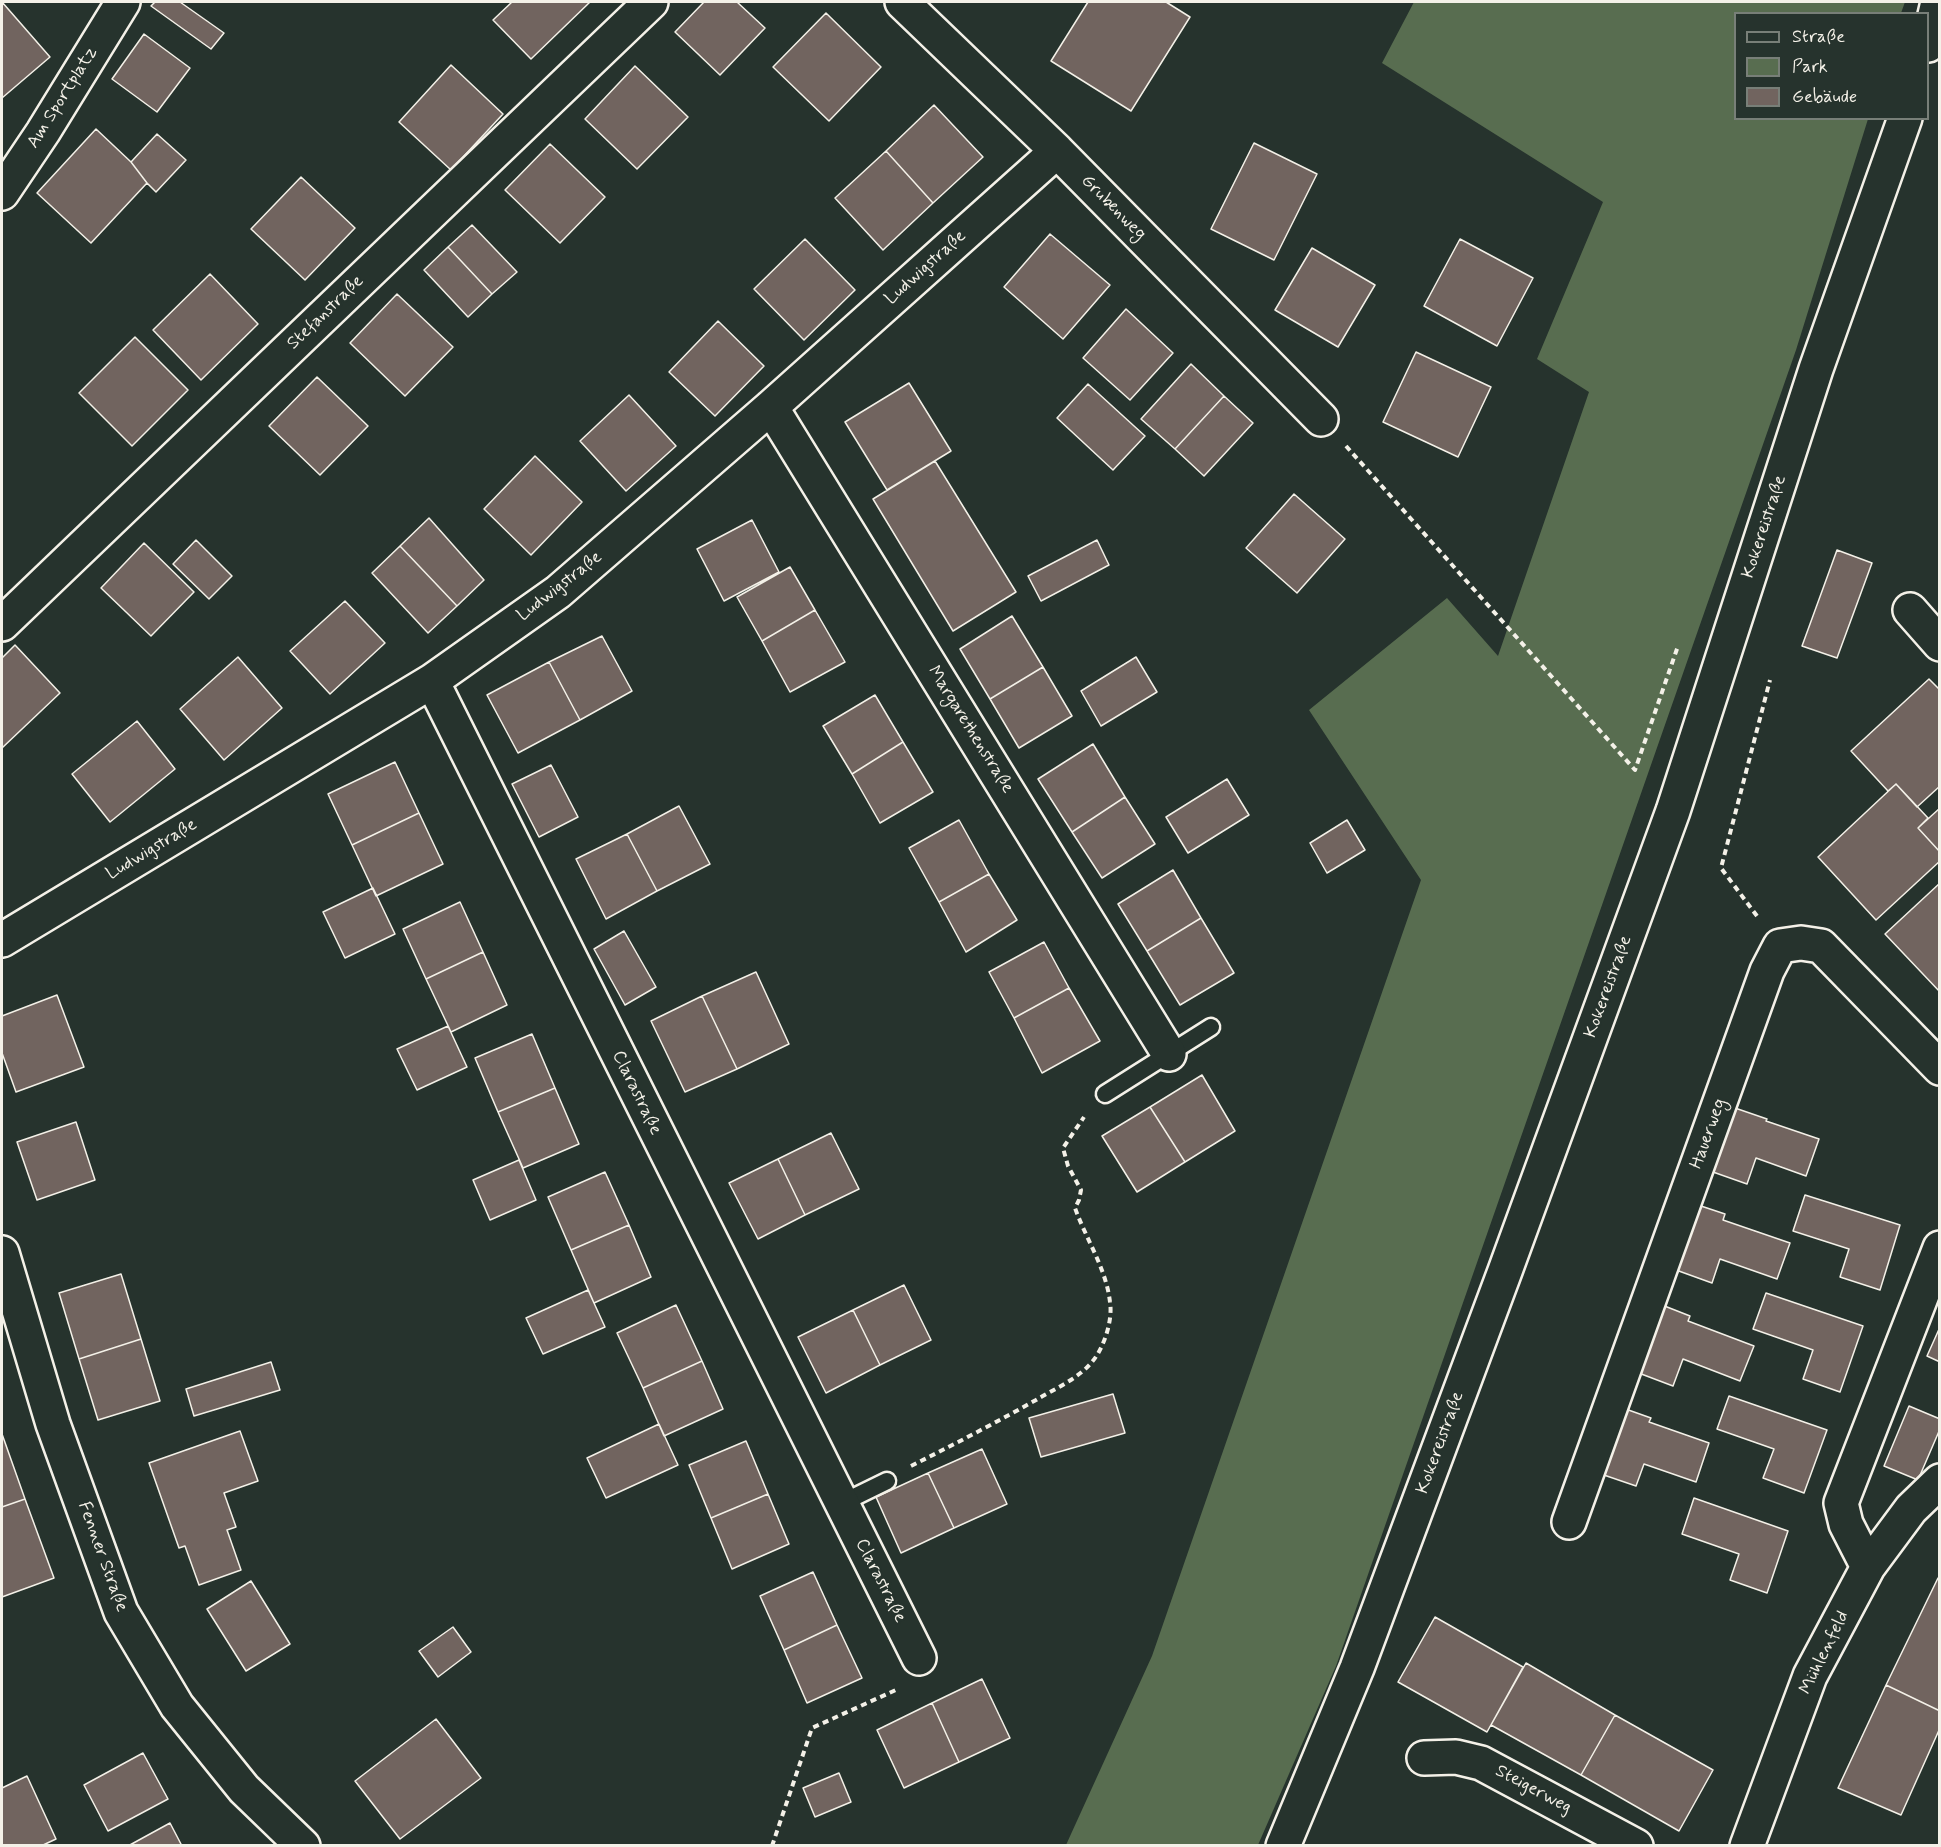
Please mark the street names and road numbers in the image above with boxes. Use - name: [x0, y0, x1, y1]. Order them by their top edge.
- street label: Am Sportplatz: [23, 43, 103, 153]
- street label: Grubenweg: [1076, 171, 1150, 245]
- street label: Ludwigstraße: [881, 226, 971, 310]
- street label: Stefanstraße: [283, 271, 369, 355]
- street label: Kokereistraße: [1738, 473, 1792, 581]
- street label: Ludwigstraße: [513, 547, 607, 627]
- street label: Margarethenstraße: [922, 662, 1018, 798]
- street label: Ludwigstraße: [103, 814, 201, 886]
- street label: Kokereistraße: [1581, 933, 1637, 1041]
- street label: Clarastraße: [606, 1047, 666, 1139]
- street label: Hauerweg: [1686, 1096, 1732, 1172]
- street label: Kokereistraße: [1413, 1389, 1469, 1497]
- street label: Fenner Straße: [72, 1499, 132, 1615]
- street label: Clarastraße: [850, 1536, 910, 1626]
- street label: Mühlenfeld: [1796, 1608, 1854, 1698]
- street label: Steigerweg: [1491, 1761, 1575, 1819]

